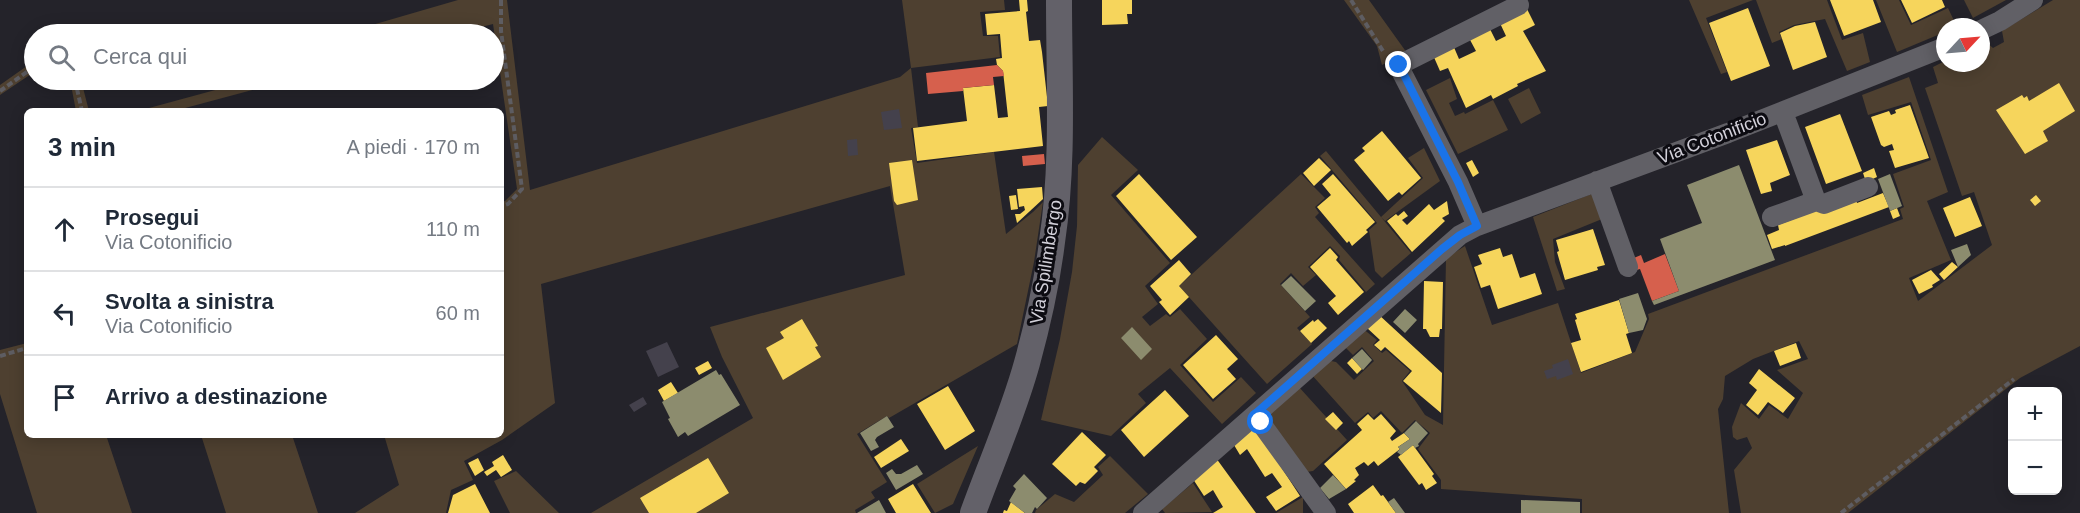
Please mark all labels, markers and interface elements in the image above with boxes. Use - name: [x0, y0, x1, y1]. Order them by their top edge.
- north arrow: [1936, 18, 1990, 72]
- search box: [24, 24, 504, 90]
- icon: search: [45, 41, 78, 74]
- text: Cerca qui: [93, 44, 187, 69]
- route end: [1385, 51, 1411, 77]
- street label: Via Cotonificio: [1655, 108, 1769, 168]
- text: 3 min: [48, 132, 116, 162]
- text: A piedi · 170 m: [347, 136, 480, 158]
- street label: Via Spilimbergo: [1026, 198, 1066, 326]
- text: Prosegui: [105, 205, 199, 230]
- icon: ahead: [48, 213, 81, 246]
- text: 110 m: [426, 218, 480, 240]
- text: Via Cotonificio: [105, 231, 232, 253]
- text: Svolta a sinistra: [105, 289, 274, 314]
- icon: left: [48, 297, 81, 330]
- text: 60 m: [436, 302, 480, 324]
- text: Via Cotonificio: [105, 315, 232, 337]
- icon: arrive: [48, 381, 81, 414]
- text: Arrivo a destinazione: [105, 384, 328, 409]
- map controls: [2008, 387, 2062, 495]
- button: +: [2008, 387, 2062, 441]
- route start: [1247, 408, 1273, 434]
- button: −: [2008, 441, 2062, 495]

